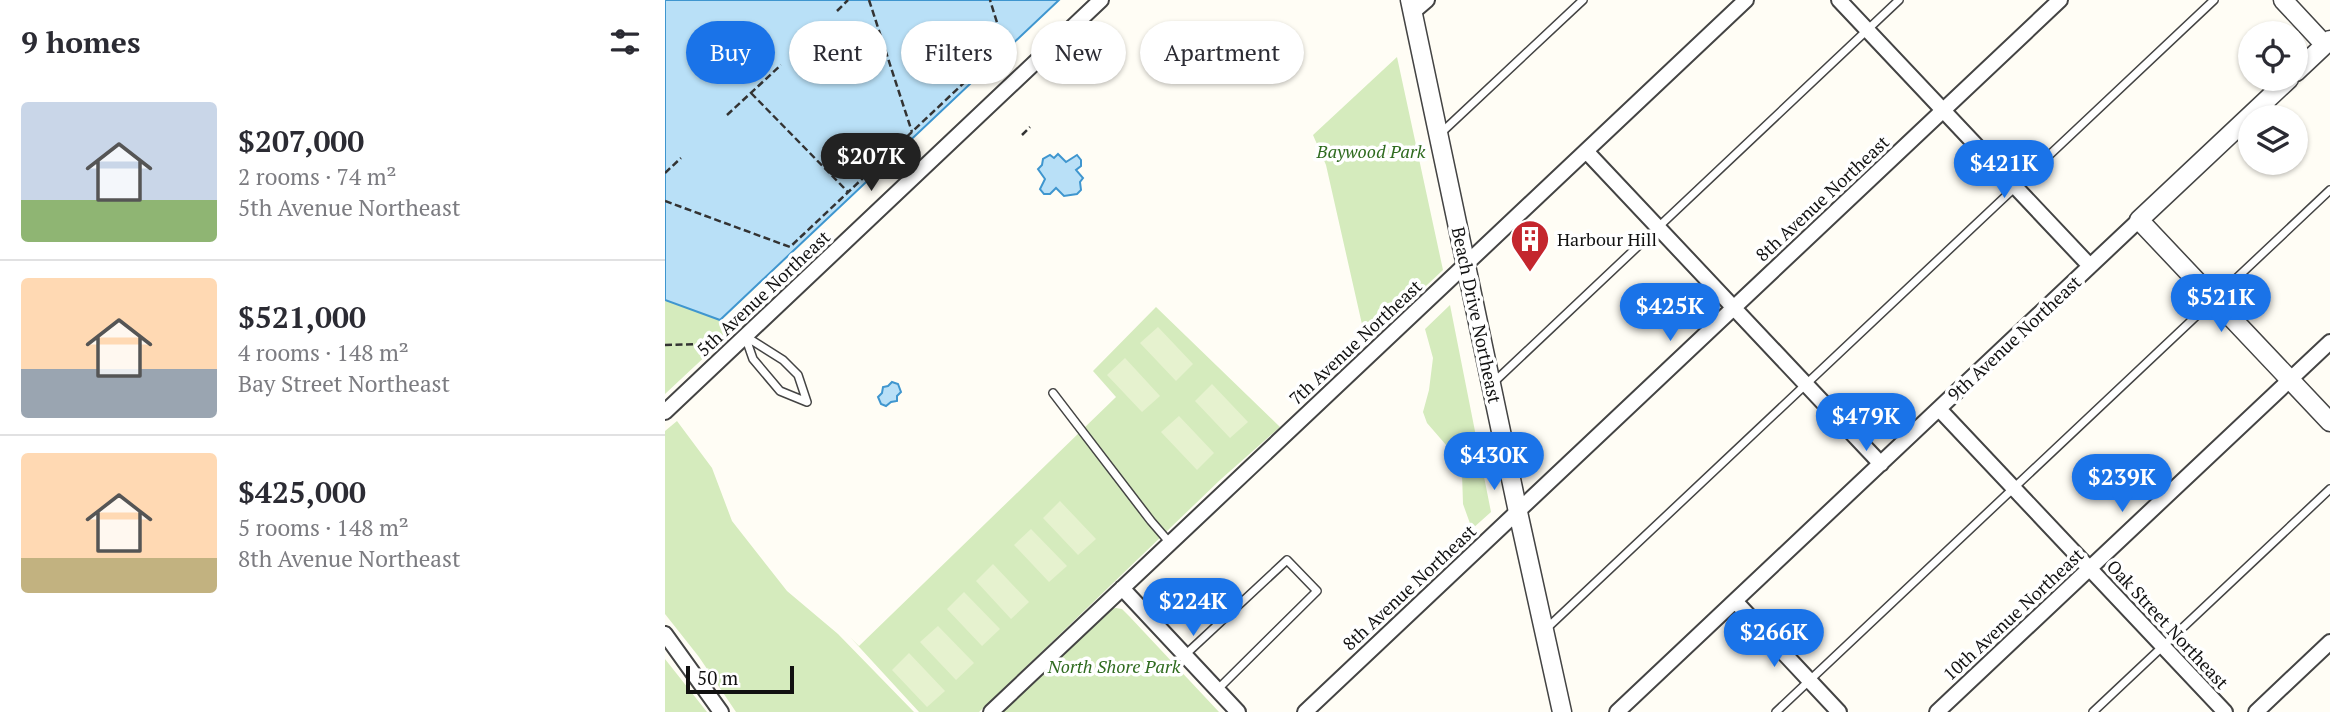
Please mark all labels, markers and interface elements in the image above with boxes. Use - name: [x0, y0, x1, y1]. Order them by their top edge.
- chip: Buy: [686, 21, 775, 84]
- chip: Rent: [789, 21, 887, 84]
- chip: Filters: [901, 21, 1017, 84]
- chip: New: [1031, 21, 1126, 84]
- chip: Apartment: [1140, 21, 1304, 84]
- map controls: [2238, 21, 2308, 175]
- button: locate: [2238, 21, 2308, 91]
- text: 9 homes: [21, 22, 140, 62]
- icon: filters: [606, 23, 644, 61]
- button: layers: [2238, 105, 2308, 175]
- text: $207,000: [238, 121, 364, 161]
- icon: home: [77, 130, 161, 214]
- street label: 8th Avenue Northeast: [1750, 130, 1894, 266]
- pin: $207K: [822, 134, 920, 193]
- park label: Baywood Park: [1316, 139, 1426, 163]
- text: $207K: [837, 140, 905, 171]
- pin: $421K: [1955, 140, 2053, 200]
- text: $421K: [1970, 147, 2038, 178]
- text: 2 rooms · 74 m²: [238, 161, 397, 192]
- text: 5th Avenue Northeast: [238, 192, 460, 223]
- building icon: Harbour Hill: [1509, 218, 1551, 273]
- street label: 5th Avenue Northeast: [691, 225, 835, 361]
- street label: Beach Drive Northeast: [1447, 225, 1507, 406]
- place label: Harbour Hill: [1557, 227, 1657, 251]
- street label: 9th Avenue Northeast: [1942, 270, 2086, 406]
- street label: 7th Avenue Northeast: [1283, 274, 1427, 410]
- pin: $521K: [2172, 274, 2270, 334]
- text: $521K: [2187, 281, 2255, 312]
- pin: $425K: [1621, 284, 1719, 343]
- text: $425K: [1636, 290, 1704, 321]
- text: $521,000: [238, 297, 366, 337]
- icon: home: [77, 306, 161, 390]
- text: 4 rooms · 148 m²: [238, 337, 409, 368]
- text: Bay Street Northeast: [238, 368, 450, 399]
- pin: $479K: [1817, 393, 1915, 453]
- text: $479K: [1832, 400, 1900, 431]
- pin: $430K: [1445, 433, 1543, 492]
- text: $430K: [1460, 439, 1528, 470]
- pin: $239K: [2073, 454, 2171, 514]
- text: $239K: [2088, 461, 2156, 492]
- text: $425,000: [238, 472, 366, 512]
- icon: home: [77, 481, 161, 565]
- text: 5 rooms · 148 m²: [238, 512, 409, 543]
- street label: 8th Avenue Northeast: [1337, 519, 1481, 655]
- street label: 10th Avenue Northeast: [1938, 542, 2089, 685]
- text: 8th Avenue Northeast: [238, 543, 460, 574]
- street label: Oak Street Northeast: [2102, 554, 2234, 694]
- pin: $224K: [1144, 578, 1242, 638]
- text: $224K: [1159, 585, 1227, 616]
- pin: $266K: [1725, 610, 1823, 669]
- text: $266K: [1740, 616, 1808, 647]
- park label: North Shore Park: [1047, 654, 1181, 678]
- scale bar: [686, 663, 795, 695]
- text: 50 m: [697, 665, 738, 690]

